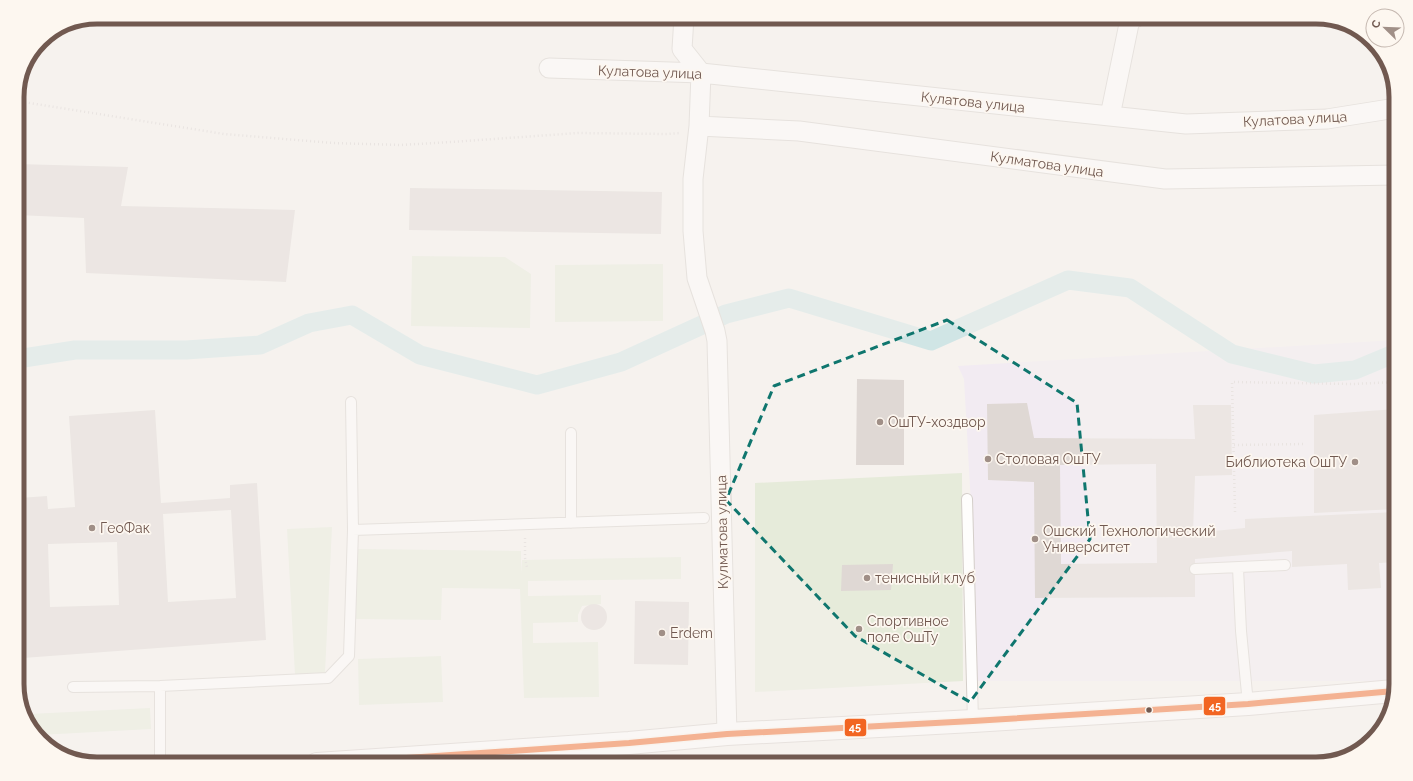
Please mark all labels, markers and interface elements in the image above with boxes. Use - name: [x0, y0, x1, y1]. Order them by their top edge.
- north arrow: [1365, 8, 1405, 48]
- text: С: [1369, 18, 1384, 30]
- street label: Кулатова улица: [598, 62, 702, 82]
- street label: Кулатова улица: [920, 89, 1026, 115]
- street label: Кулатова улица: [1242, 108, 1348, 130]
- street label: Кулматова улица: [989, 148, 1105, 180]
- place label: ОшТУ-хоздвор: [888, 414, 986, 430]
- marker: ОшТУ-хоздвор: [875, 417, 885, 427]
- place label: Столовая ОшТУ: [996, 451, 1101, 467]
- marker: Столовая ОшТУ: [983, 454, 993, 464]
- place label: Библиотека ОшТУ: [1226, 454, 1347, 470]
- marker: Библиотека ОшТУ: [1350, 457, 1360, 467]
- street label: Кулматова улица: [713, 475, 731, 589]
- place label: ГеоФак: [100, 520, 150, 536]
- marker: ГеоФак: [87, 523, 97, 533]
- place label: Ошский Технологический Университет: [1043, 523, 1215, 555]
- marker: Ошский Технологический Университет: [1030, 534, 1040, 544]
- place label: тенисный клуб: [875, 570, 975, 586]
- marker: тенисный клуб: [862, 573, 872, 583]
- place label: Спортивное поле ОшТу: [867, 613, 949, 645]
- marker: Спортивное поле ОшТу: [854, 624, 864, 634]
- place label: Erdem: [670, 625, 713, 641]
- marker: Erdem: [657, 628, 667, 638]
- line badge: 45: [1203, 696, 1226, 716]
- text: 45: [1209, 700, 1221, 713]
- unlabelled marker: [1144, 705, 1154, 715]
- line badge: 45: [844, 718, 867, 737]
- text: 45: [849, 721, 861, 734]

